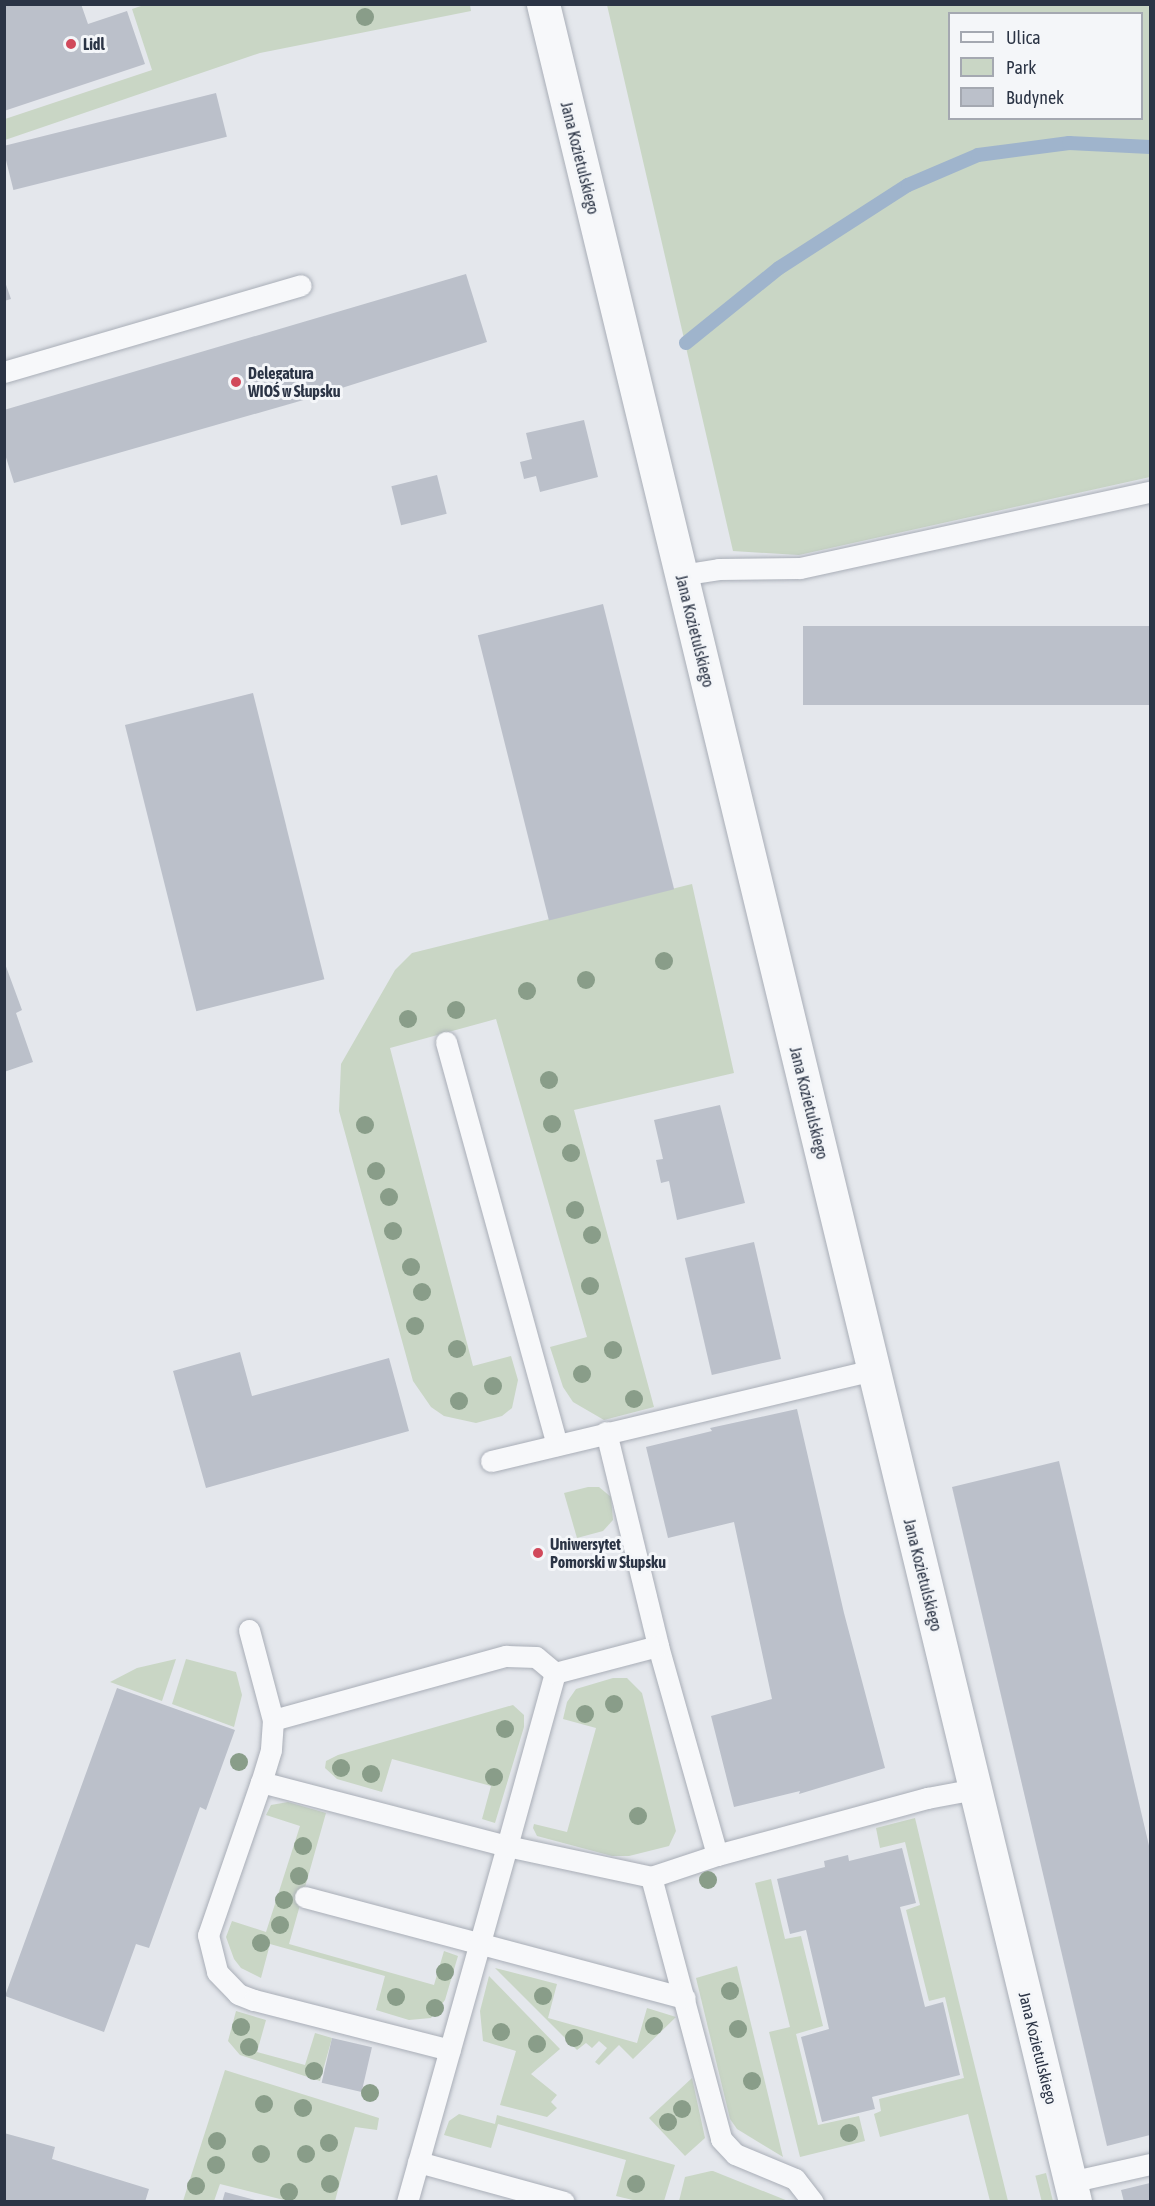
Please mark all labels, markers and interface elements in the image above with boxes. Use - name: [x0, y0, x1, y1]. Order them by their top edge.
- legend: [948, 12, 1143, 120]
- text: Ulica: [1006, 27, 1041, 48]
- place label: Lidl: [83, 34, 105, 54]
- marker: Lidl: [64, 37, 78, 51]
- text: Park: [1006, 57, 1036, 78]
- text: Budynek: [1006, 87, 1064, 108]
- street label: Jana Kozietulskiego: [557, 100, 603, 216]
- place label: Delegatura WIOŚ w Słupsku: [248, 363, 340, 401]
- marker: Delegatura WIOŚ w Słupsku: [229, 375, 243, 389]
- street label: Jana Kozietulskiego: [672, 573, 718, 689]
- street label: Jana Kozietulskiego: [786, 1045, 832, 1161]
- street label: Jana Kozietulskiego: [900, 1517, 946, 1633]
- place label: Uniwersytet Pomorski w Słupsku: [550, 1534, 666, 1572]
- marker: Uniwersytet Pomorski w Słupsku: [531, 1546, 545, 1560]
- street label: Jana Kozietulskiego: [1015, 1990, 1061, 2106]

